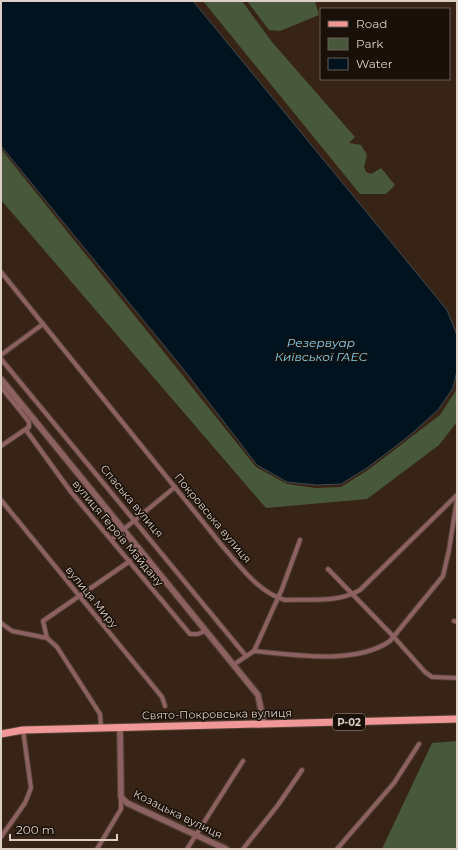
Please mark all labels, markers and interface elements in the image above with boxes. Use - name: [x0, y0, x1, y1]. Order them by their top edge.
- legend: [320, 8, 450, 80]
- text: Road: [356, 16, 387, 31]
- text: Park: [356, 36, 384, 51]
- text: Water: [356, 56, 393, 71]
- water label: Резервуар Київської ГАЕС: [275, 335, 367, 364]
- street label: Спаська вулиця: [97, 462, 167, 540]
- street label: Покровська вулиця: [171, 470, 255, 566]
- street label: вулиця Героїв Майдану: [69, 477, 167, 590]
- street label: вулиця Миру: [63, 563, 122, 632]
- street label: Свято-Покровська вулиця: [142, 706, 292, 722]
- road number: Р-02: [333, 714, 365, 730]
- street label: Козацька вулиця: [131, 786, 225, 842]
- scale bar: [10, 816, 117, 842]
- text: 200 m: [16, 822, 55, 837]

